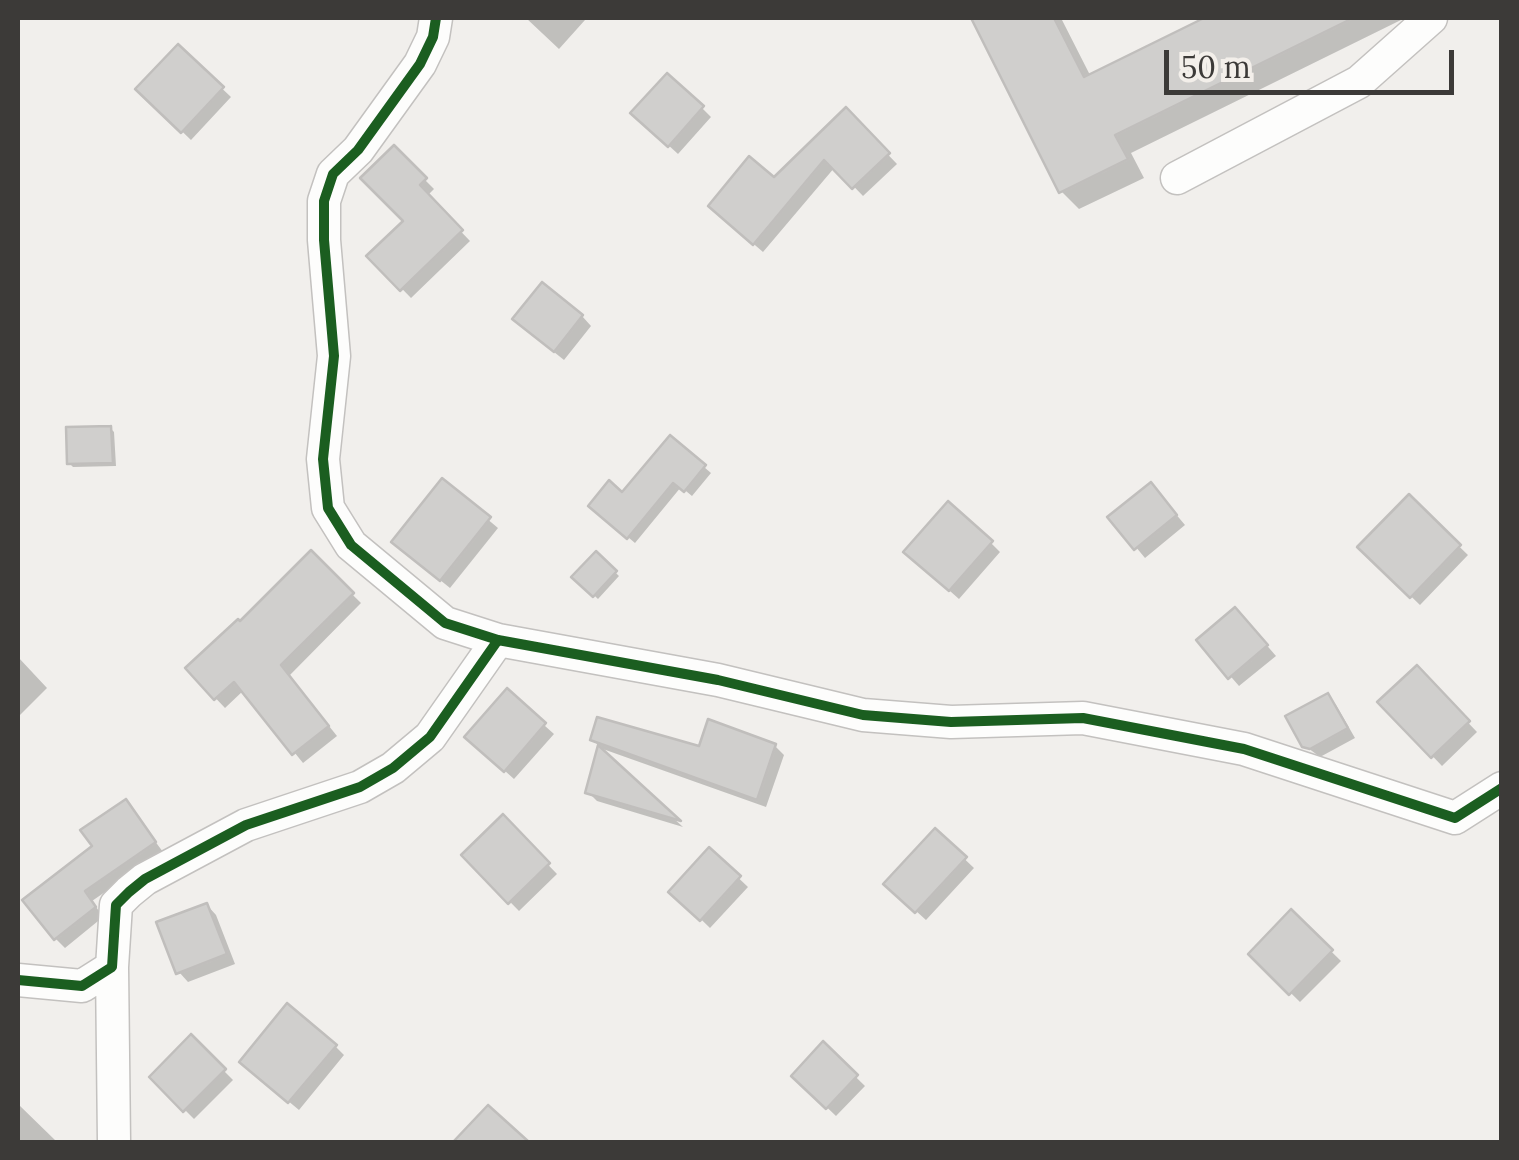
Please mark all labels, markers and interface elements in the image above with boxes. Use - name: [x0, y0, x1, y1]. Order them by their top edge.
- scale bar: [1169, 30, 1459, 92]
- text: 50 m: [1181, 48, 1251, 86]

